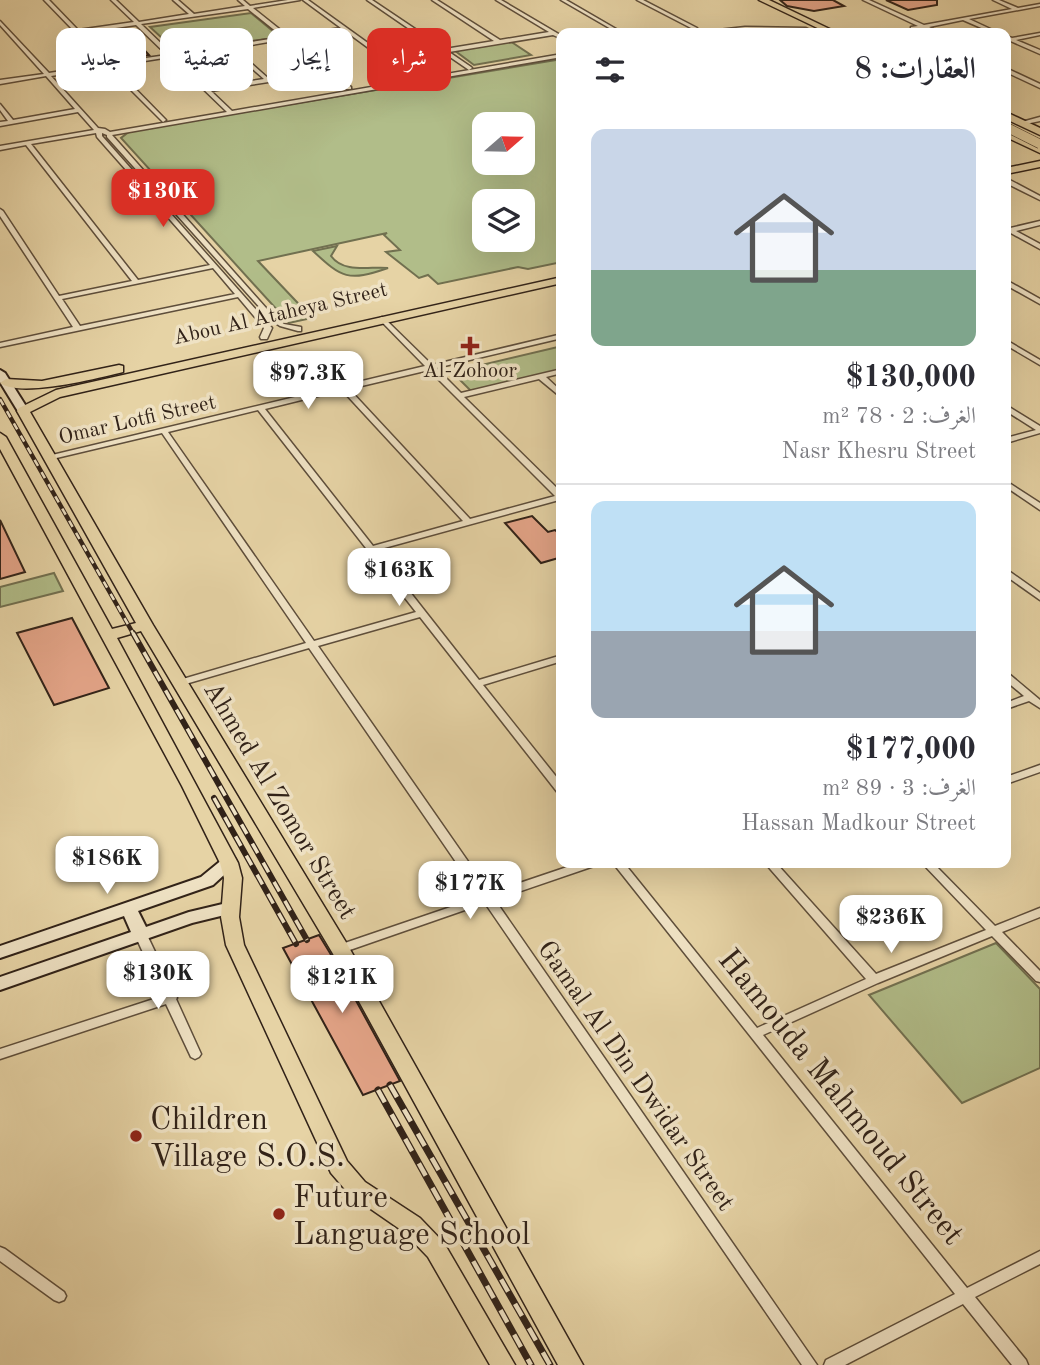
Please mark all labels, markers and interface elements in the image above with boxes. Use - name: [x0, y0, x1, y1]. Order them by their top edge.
- chip: جديد: [56, 28, 146, 91]
- chip: تصفية: [160, 28, 253, 91]
- chip: إيجار: [267, 28, 353, 91]
- chip: شراء: [367, 28, 451, 91]
- icon: filters: [591, 51, 629, 89]
- text: العقارات: 8: [855, 55, 976, 85]
- north arrow: [472, 112, 536, 175]
- map controls: [472, 112, 535, 252]
- pin: $130K: [114, 170, 212, 229]
- icon: home: [721, 175, 847, 301]
- text: $130K: [127, 180, 199, 203]
- button: layers: [472, 189, 535, 252]
- street label: Abou Al Ataheya Street: [171, 280, 389, 349]
- marker: Al-Zohoor: [462, 338, 478, 354]
- pin: $97.3K: [251, 352, 365, 411]
- place label: Al-Zohoor: [423, 361, 518, 382]
- text: $97.3K: [269, 362, 347, 385]
- text: $130,000: [846, 363, 976, 393]
- street label: Omar Lotfi Street: [57, 392, 218, 449]
- text: الغرف: 2 · 78 m²: [822, 405, 976, 428]
- text: Nasr Khesru Street: [782, 440, 976, 463]
- icon: home: [721, 547, 847, 673]
- pin: $163K: [350, 548, 448, 608]
- text: $163K: [363, 559, 435, 582]
- street label: Ahmed Al Zomor Street: [198, 678, 360, 924]
- text: $177,000: [846, 735, 976, 765]
- text: الغرف: 3 · 89 m²: [822, 777, 976, 800]
- text: Hassan Madkour Street: [741, 812, 976, 835]
- pin: $186K: [58, 836, 156, 896]
- text: $186K: [71, 847, 143, 870]
- pin: $177K: [421, 862, 519, 921]
- text: $177K: [434, 872, 506, 895]
- pin: $236K: [842, 895, 940, 955]
- text: $236K: [855, 906, 927, 929]
- street label: Gamal Al Din Dwidar Street: [532, 936, 739, 1216]
- street label: Hamouda Mahmoud Street: [711, 944, 968, 1252]
- pin: $130K: [109, 951, 207, 1011]
- pin: $121K: [293, 956, 391, 1015]
- text: $130K: [122, 962, 194, 985]
- text: $121K: [306, 966, 378, 989]
- place label: Children Village S.O.S.: [150, 1105, 345, 1174]
- marker: Children Village S.O.S.: [128, 1128, 144, 1144]
- place label: Future Language School: [293, 1183, 530, 1252]
- marker: Future Language School: [271, 1206, 287, 1222]

